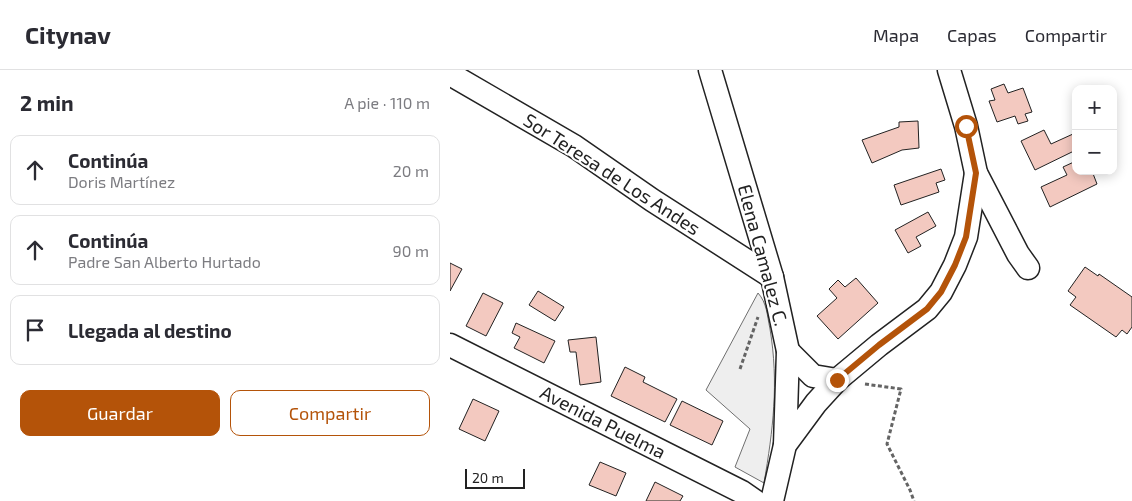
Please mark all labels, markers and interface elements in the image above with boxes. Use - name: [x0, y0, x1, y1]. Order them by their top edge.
- text: Citynav: [25, 20, 111, 49]
- text: Mapa: [873, 24, 919, 46]
- text: Capas: [947, 24, 997, 46]
- text: Compartir: [1025, 24, 1107, 46]
- map controls: [1072, 85, 1117, 175]
- button: +: [1072, 85, 1117, 130]
- text: 2 min: [20, 90, 74, 115]
- text: A pie · 110 m: [344, 93, 430, 112]
- street label: Sor Teresa de Los Andes: [519, 108, 705, 239]
- route start: [955, 115, 978, 138]
- button: −: [1072, 130, 1117, 175]
- text: Continúa: [68, 149, 148, 172]
- icon: ahead: [21, 156, 49, 184]
- text: 20 m: [393, 161, 429, 180]
- text: Doris Martínez: [68, 172, 175, 191]
- street label: Elena Camalez C.: [734, 182, 793, 328]
- text: Continúa: [68, 229, 148, 252]
- icon: ahead: [21, 236, 49, 264]
- text: 90 m: [393, 241, 429, 260]
- text: Padre San Alberto Hurtado: [68, 252, 261, 271]
- icon: arrive: [21, 316, 49, 344]
- text: Llegada al destino: [68, 319, 232, 342]
- route end: [826, 369, 849, 392]
- street label: Avenida Puelma: [537, 380, 670, 463]
- button: Guardar: [20, 390, 220, 436]
- button: Compartir: [230, 390, 430, 436]
- scale bar: [465, 466, 525, 489]
- text: 20 m: [472, 469, 504, 486]

